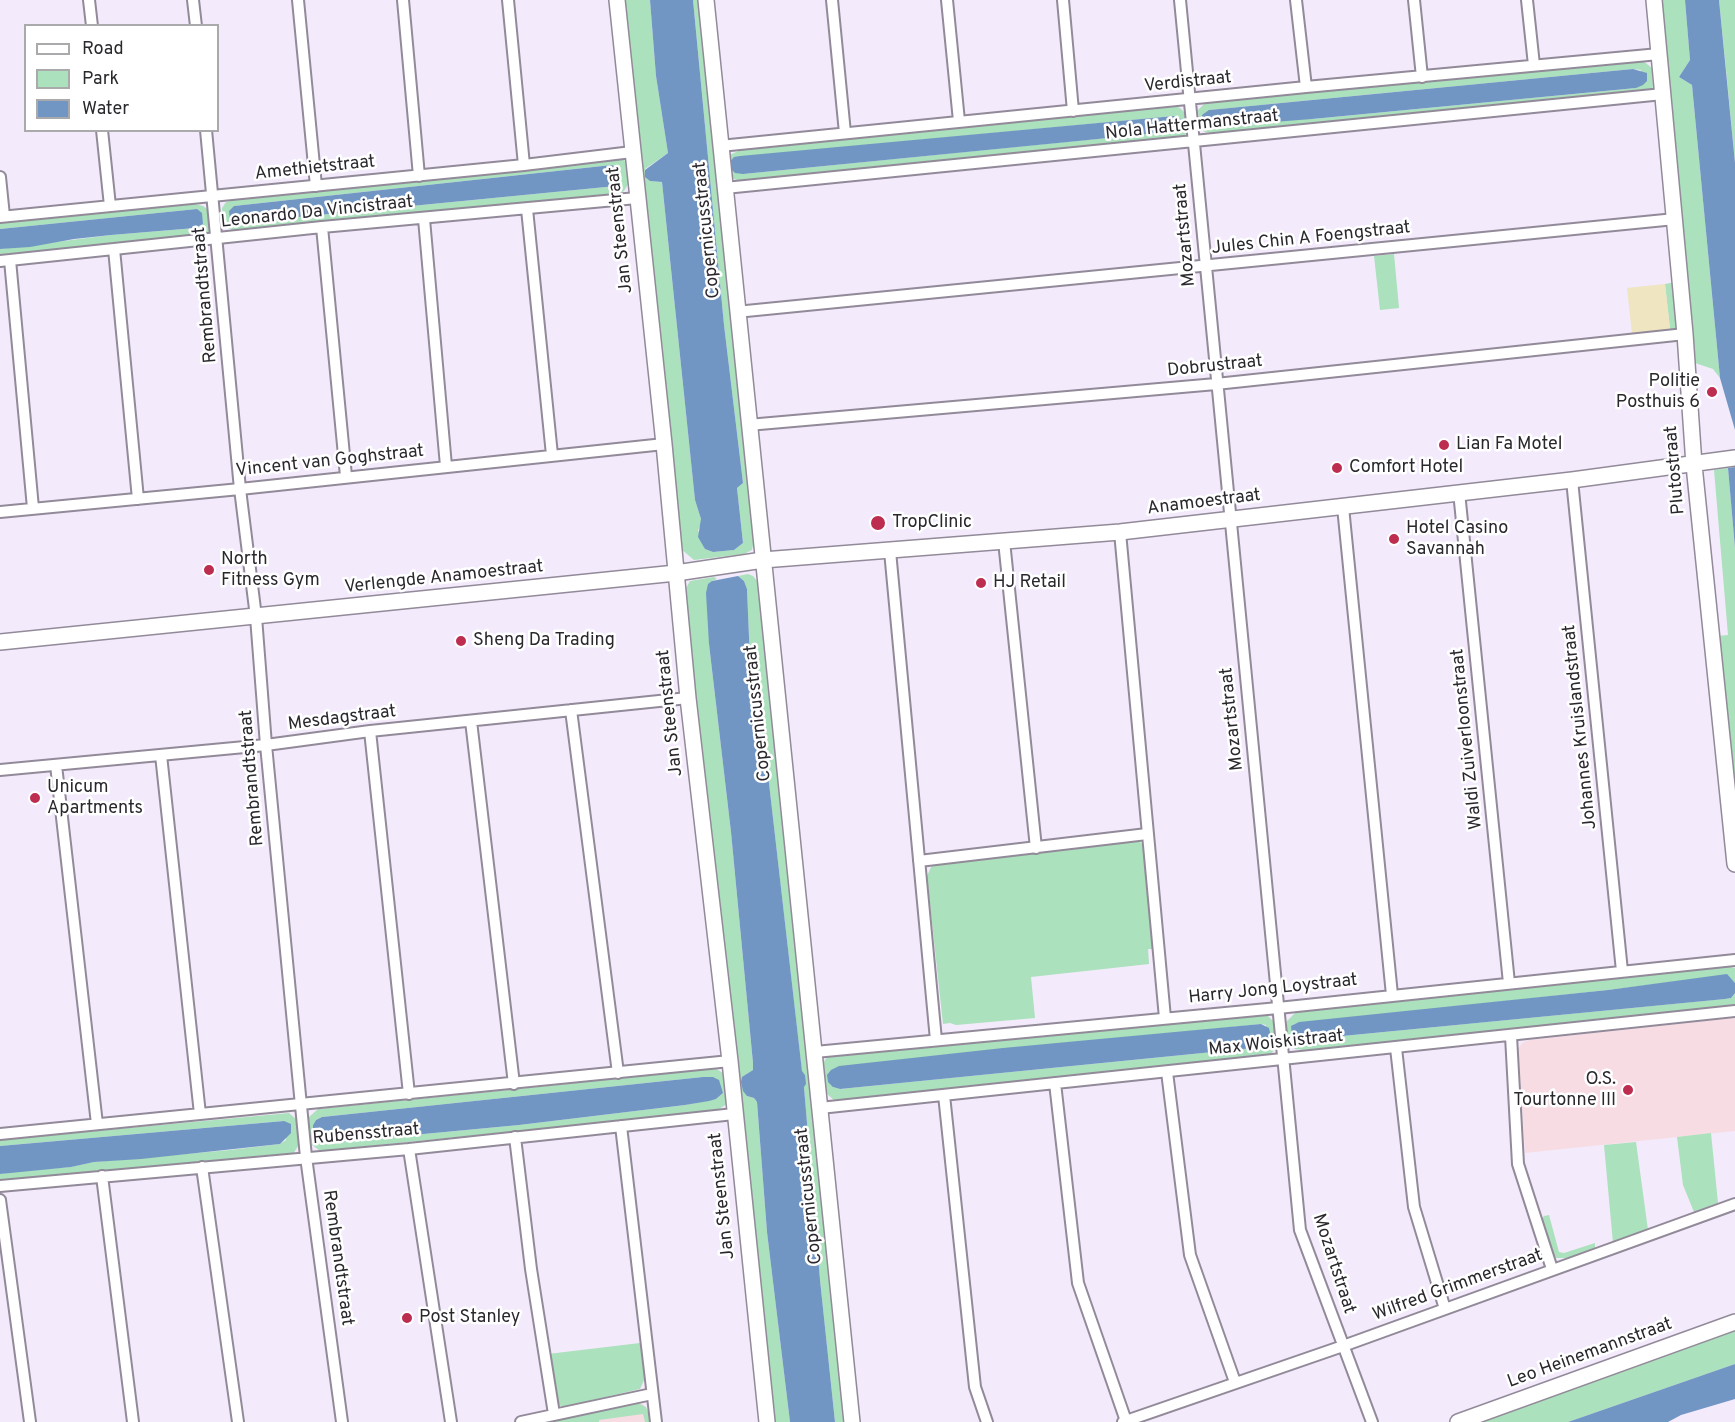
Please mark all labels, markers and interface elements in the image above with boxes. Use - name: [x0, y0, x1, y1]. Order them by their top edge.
- legend: [24, 24, 219, 132]
- text: Road: [82, 38, 124, 61]
- text: Park: [82, 68, 119, 91]
- street label: Verdistraat: [1143, 68, 1233, 98]
- text: Water: [82, 98, 129, 121]
- street label: Nola Hattermanstraat: [1104, 106, 1280, 146]
- street label: Amethietstraat: [254, 152, 376, 186]
- street label: Copernicusstraat: [690, 160, 726, 300]
- street label: Jan Steenstraat: [604, 165, 638, 295]
- street label: Mozartstraat: [1171, 182, 1201, 288]
- street label: Leonardo Da Vincistraat: [220, 192, 414, 234]
- street label: Jules Chin A Foengstraat: [1210, 218, 1412, 260]
- street label: Rembrandtstraat: [189, 226, 223, 364]
- street label: Dobrustraat: [1166, 351, 1264, 383]
- place label: Politie Posthuis 6: [1616, 371, 1700, 413]
- marker: Politie Posthuis 6: [1705, 385, 1719, 399]
- street label: Plutostraat: [1661, 425, 1691, 515]
- place label: Lian Fa Motel: [1456, 434, 1562, 456]
- marker: Lian Fa Motel: [1437, 438, 1451, 452]
- street label: Vincent van Goghstraat: [235, 441, 425, 483]
- place label: Comfort Hotel: [1349, 457, 1463, 479]
- marker: Comfort Hotel: [1330, 461, 1344, 475]
- street label: Anamoestraat: [1146, 485, 1262, 521]
- place label: TropClinic: [892, 512, 972, 534]
- marker: TropClinic: [869, 514, 887, 532]
- place label: Hotel Casino Savannah: [1406, 518, 1508, 560]
- marker: Hotel Casino Savannah: [1387, 532, 1401, 546]
- place label: North Fitness Gym: [221, 549, 320, 592]
- street label: Verlengde Anamoestraat: [343, 557, 545, 599]
- marker: North Fitness Gym: [202, 563, 216, 577]
- place label: HJ Retail: [993, 572, 1066, 594]
- marker: HJ Retail: [974, 576, 988, 590]
- street label: Johannes Kruislandstraat: [1559, 623, 1603, 831]
- place label: Sheng Da Trading: [473, 630, 615, 652]
- marker: Sheng Da Trading: [454, 634, 468, 648]
- street label: Copernicusstraat: [741, 643, 777, 783]
- street label: Jan Steenstraat: [654, 648, 688, 778]
- street label: Waldi Zuiverloonstraat: [1448, 648, 1488, 830]
- street label: Mozartstraat: [1217, 666, 1249, 772]
- street label: Mesdagstraat: [287, 702, 397, 736]
- street label: Rembrandtstraat: [236, 709, 270, 847]
- place label: Unicum Apartments: [47, 777, 143, 820]
- marker: Unicum Apartments: [28, 791, 42, 805]
- street label: Harry Jong Loystraat: [1187, 970, 1359, 1010]
- street label: Max Woiskistraat: [1207, 1026, 1345, 1062]
- place label: O.S. Tourtonne III: [1513, 1069, 1616, 1112]
- marker: O.S. Tourtonne III: [1621, 1083, 1635, 1097]
- street label: Rubensstraat: [312, 1120, 420, 1150]
- street label: Copernicusstraat: [792, 1126, 828, 1266]
- street label: Jan Steenstraat: [706, 1131, 740, 1261]
- street label: Rembrandtstraat: [317, 1189, 357, 1327]
- street label: Mozartstraat: [1307, 1211, 1359, 1317]
- street label: Wilfred Grimmerstraat: [1370, 1245, 1546, 1327]
- place label: Post Stanley: [419, 1307, 520, 1329]
- marker: Post Stanley: [400, 1311, 414, 1325]
- street label: Leo Heinemannstraat: [1505, 1314, 1675, 1394]

